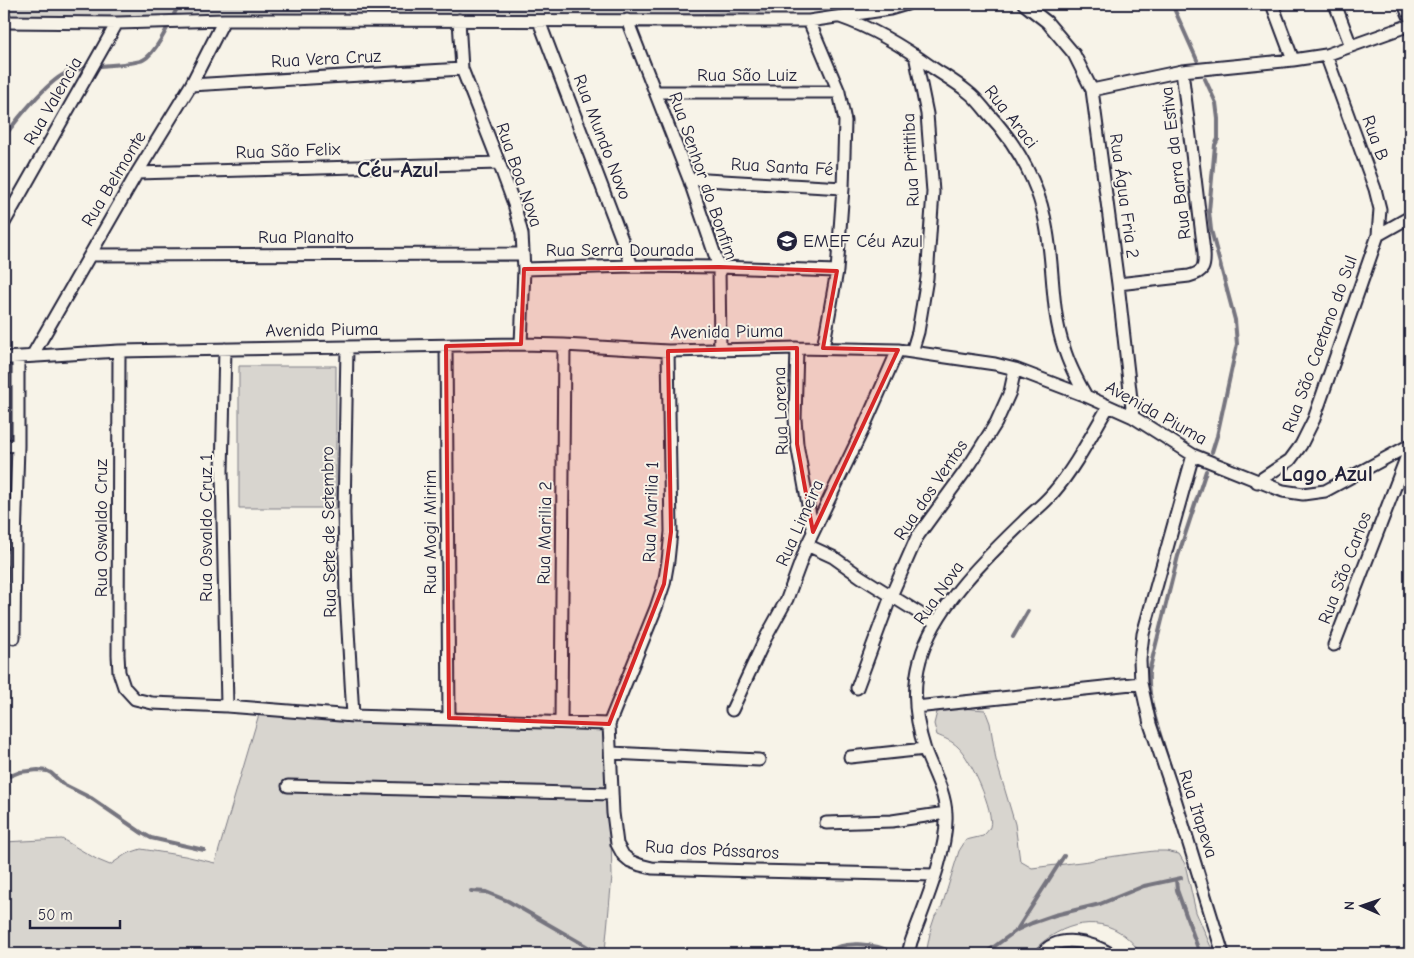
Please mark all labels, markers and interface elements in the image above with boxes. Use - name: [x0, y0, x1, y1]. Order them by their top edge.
- street label: Rua Vera Cruz: [270, 46, 382, 72]
- street label: Rua Valencia: [19, 53, 87, 149]
- street label: Rua São Luiz: [697, 65, 797, 86]
- street label: Rua Mundo Novo: [568, 71, 636, 203]
- street label: Rua Araci: [980, 81, 1042, 153]
- street label: Rua Barra da Estiva: [1156, 85, 1196, 241]
- street label: Rua Senhor do Bonfim: [664, 89, 742, 263]
- street label: Rua Prititiba: [898, 113, 924, 207]
- street label: Rua B: [1357, 113, 1393, 163]
- street label: Rua Boa Nova: [491, 120, 547, 230]
- street label: Rua Belmonte: [77, 128, 151, 230]
- street label: Rua Água Fria 2: [1105, 132, 1144, 260]
- street label: Rua São Felix: [235, 139, 341, 163]
- street label: Rua Santa Fé: [730, 154, 834, 180]
- district label: Céu Azul: [357, 157, 439, 183]
- street label: Rua Planalto: [258, 227, 354, 248]
- school or university icon: EMEF Céu Azul: [775, 229, 799, 253]
- place label: EMEF Céu Azul: [803, 231, 923, 252]
- street label: Rua Serra Dourada: [546, 240, 694, 261]
- street label: Rua São Caetano do Sul: [1278, 253, 1362, 435]
- street label: Avenida Piuma: [265, 319, 379, 341]
- street label: Avenida Piuma: [670, 321, 784, 343]
- street label: Rua Lorena: [769, 366, 793, 456]
- street label: Avenida Piuma: [1101, 376, 1211, 450]
- street label: Rua dos Ventos: [890, 436, 972, 544]
- street label: Rua Sete de Setembro: [317, 446, 341, 618]
- street label: Rua Osvaldo Cruz 1: [196, 454, 217, 602]
- street label: Rua Oswaldo Cruz: [91, 459, 112, 597]
- street label: Rua Marilia 1: [639, 461, 663, 563]
- district label: Lago Azul: [1281, 461, 1373, 487]
- street label: Rua Mogi Mirim: [420, 470, 441, 594]
- street label: Rua Limeira: [772, 477, 828, 569]
- street label: Rua Marilia 2: [534, 481, 556, 585]
- street label: Rua São Carlos: [1314, 509, 1376, 627]
- street label: Rua Nova: [910, 557, 968, 629]
- street label: Rua Itapeva: [1174, 767, 1222, 861]
- street label: Rua dos Pássaros: [644, 836, 780, 864]
- north arrow: [1336, 880, 1386, 930]
- scale bar: [30, 898, 120, 930]
- text: N: [1341, 901, 1358, 910]
- text: 50 m: [38, 906, 73, 924]

